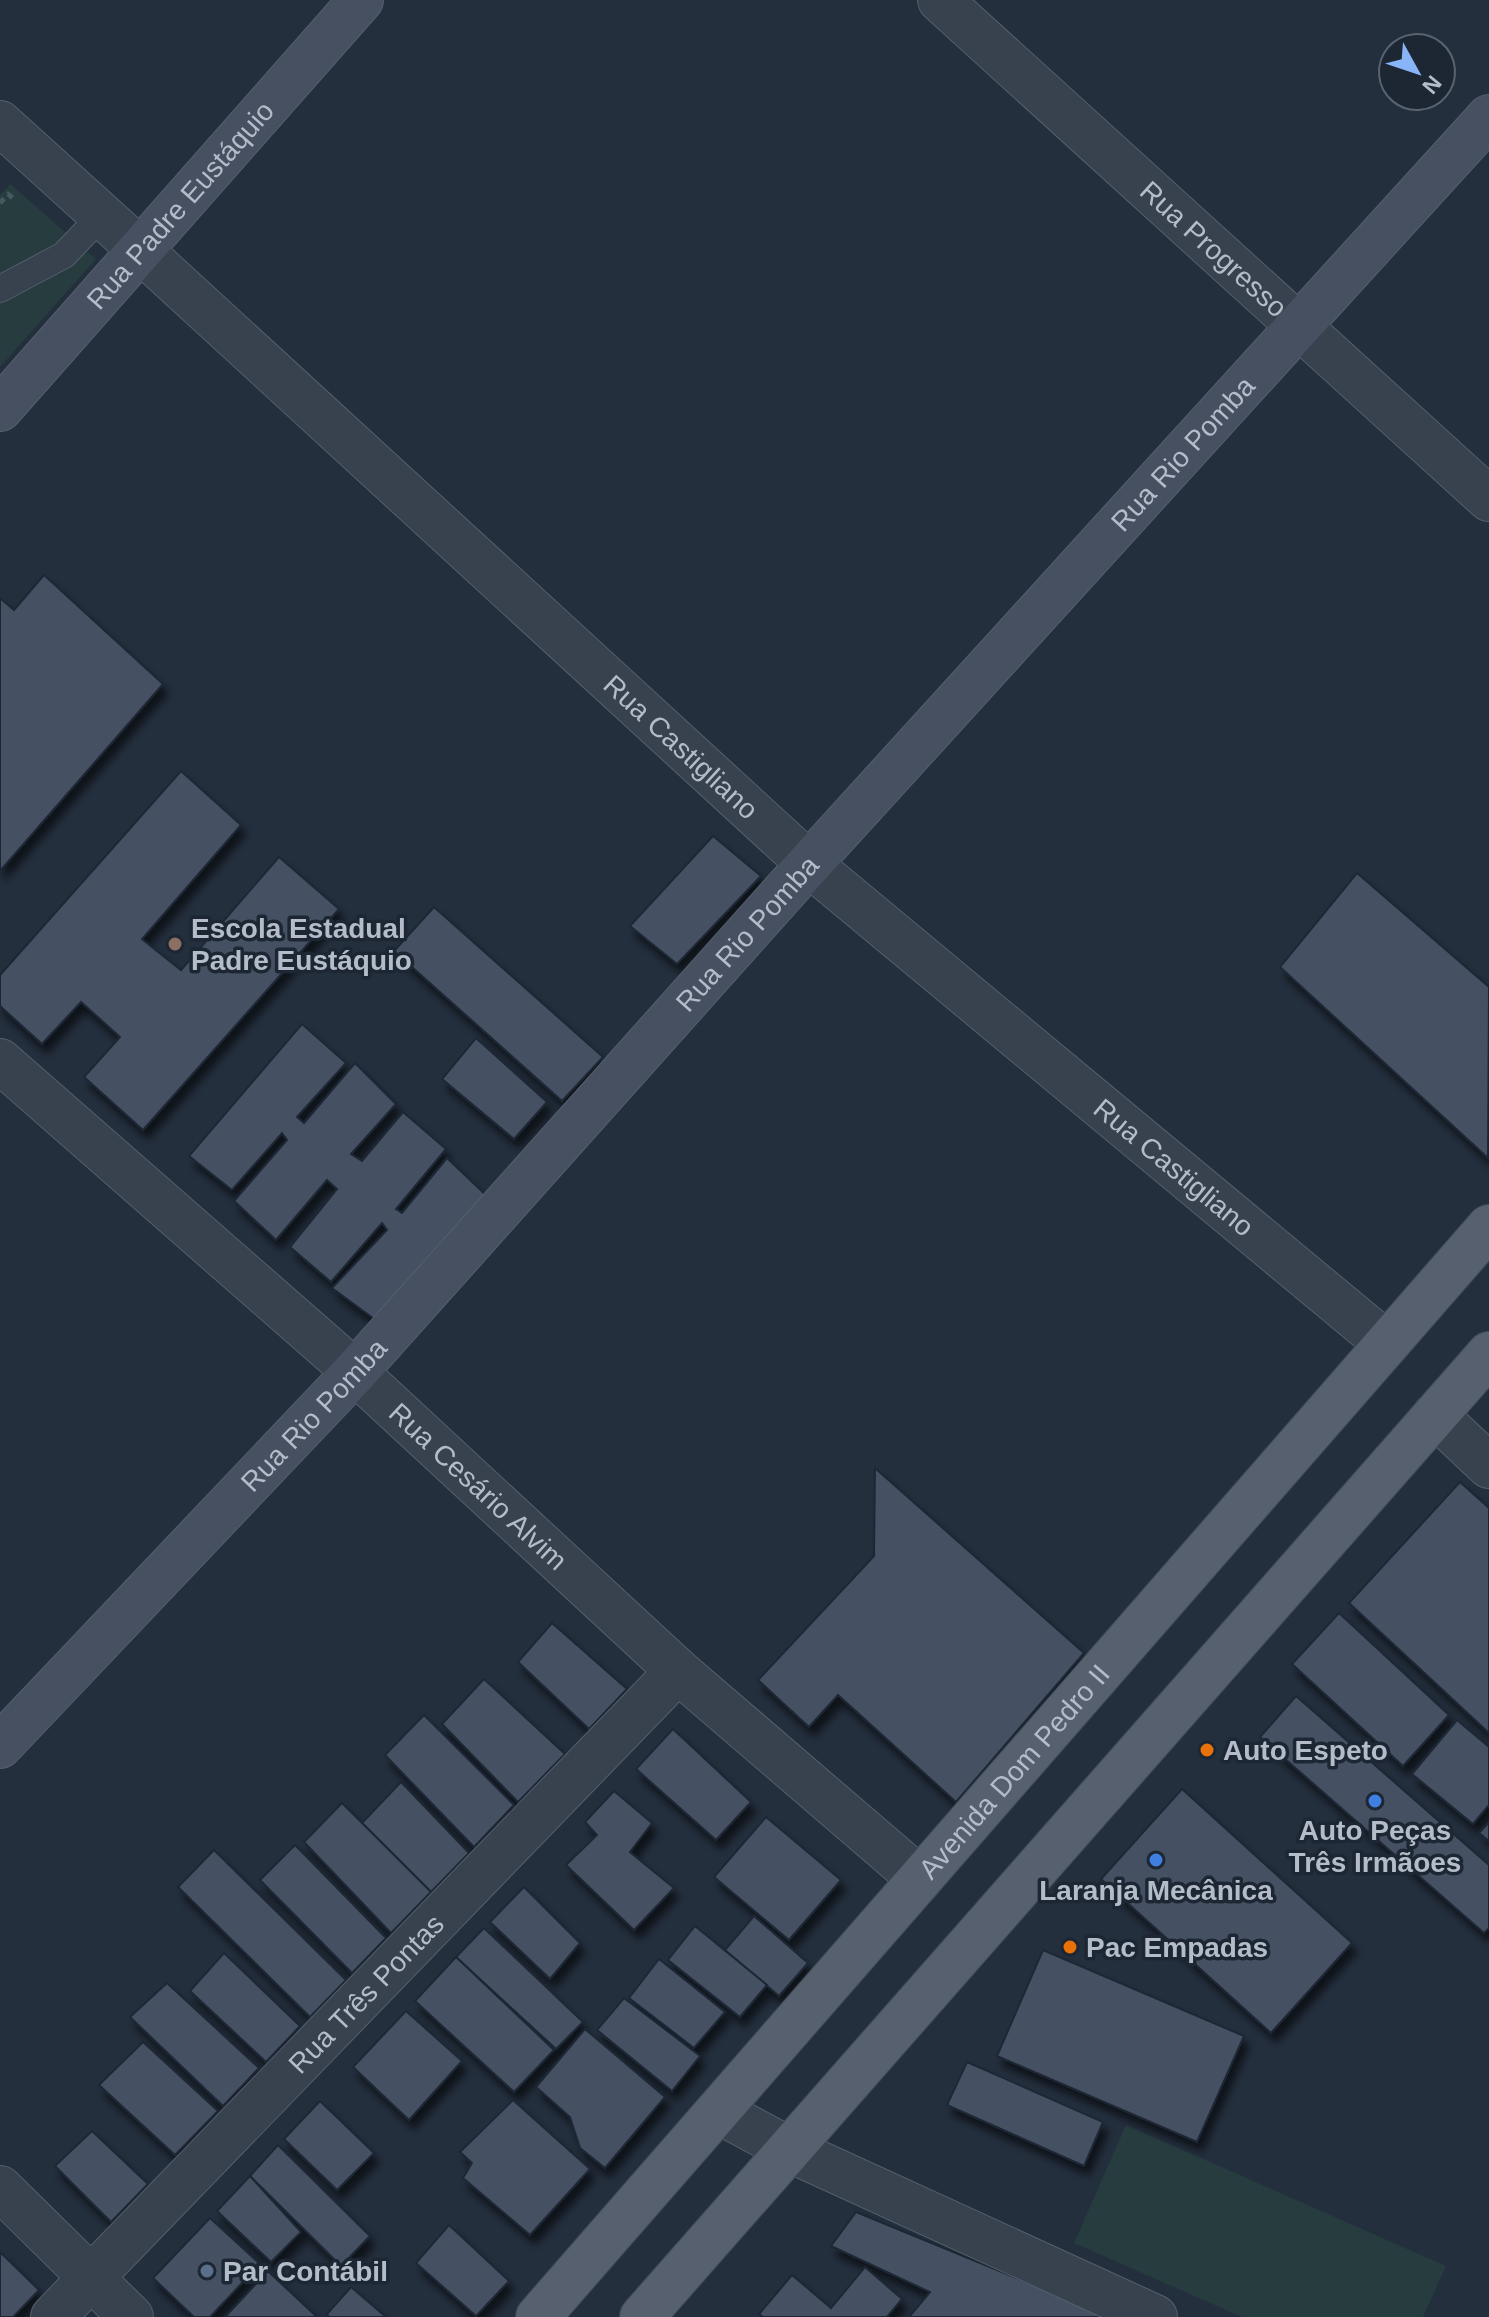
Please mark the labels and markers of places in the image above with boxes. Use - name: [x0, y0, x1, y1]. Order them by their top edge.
- place label: Escola Estadual Padre Eustáquio: [191, 913, 412, 976]
- marker: Escola Estadual Padre Eustáquio: [166, 935, 184, 953]
- place label: Auto Espeto: [1223, 1735, 1388, 1766]
- marker: Auto Espeto: [1198, 1741, 1216, 1759]
- marker: Auto Peças Três Irmãoes: [1366, 1792, 1384, 1810]
- place label: Auto Peças Três Irmãoes: [1289, 1815, 1461, 1878]
- marker: Laranja Mecânica: [1147, 1851, 1165, 1869]
- place label: Laranja Mecânica: [1039, 1875, 1273, 1906]
- place label: Pac Empadas: [1086, 1932, 1268, 1963]
- marker: Pac Empadas: [1061, 1938, 1079, 1956]
- place label: Par Contábil: [223, 2256, 388, 2287]
- marker: Par Contábil: [198, 2262, 216, 2280]

